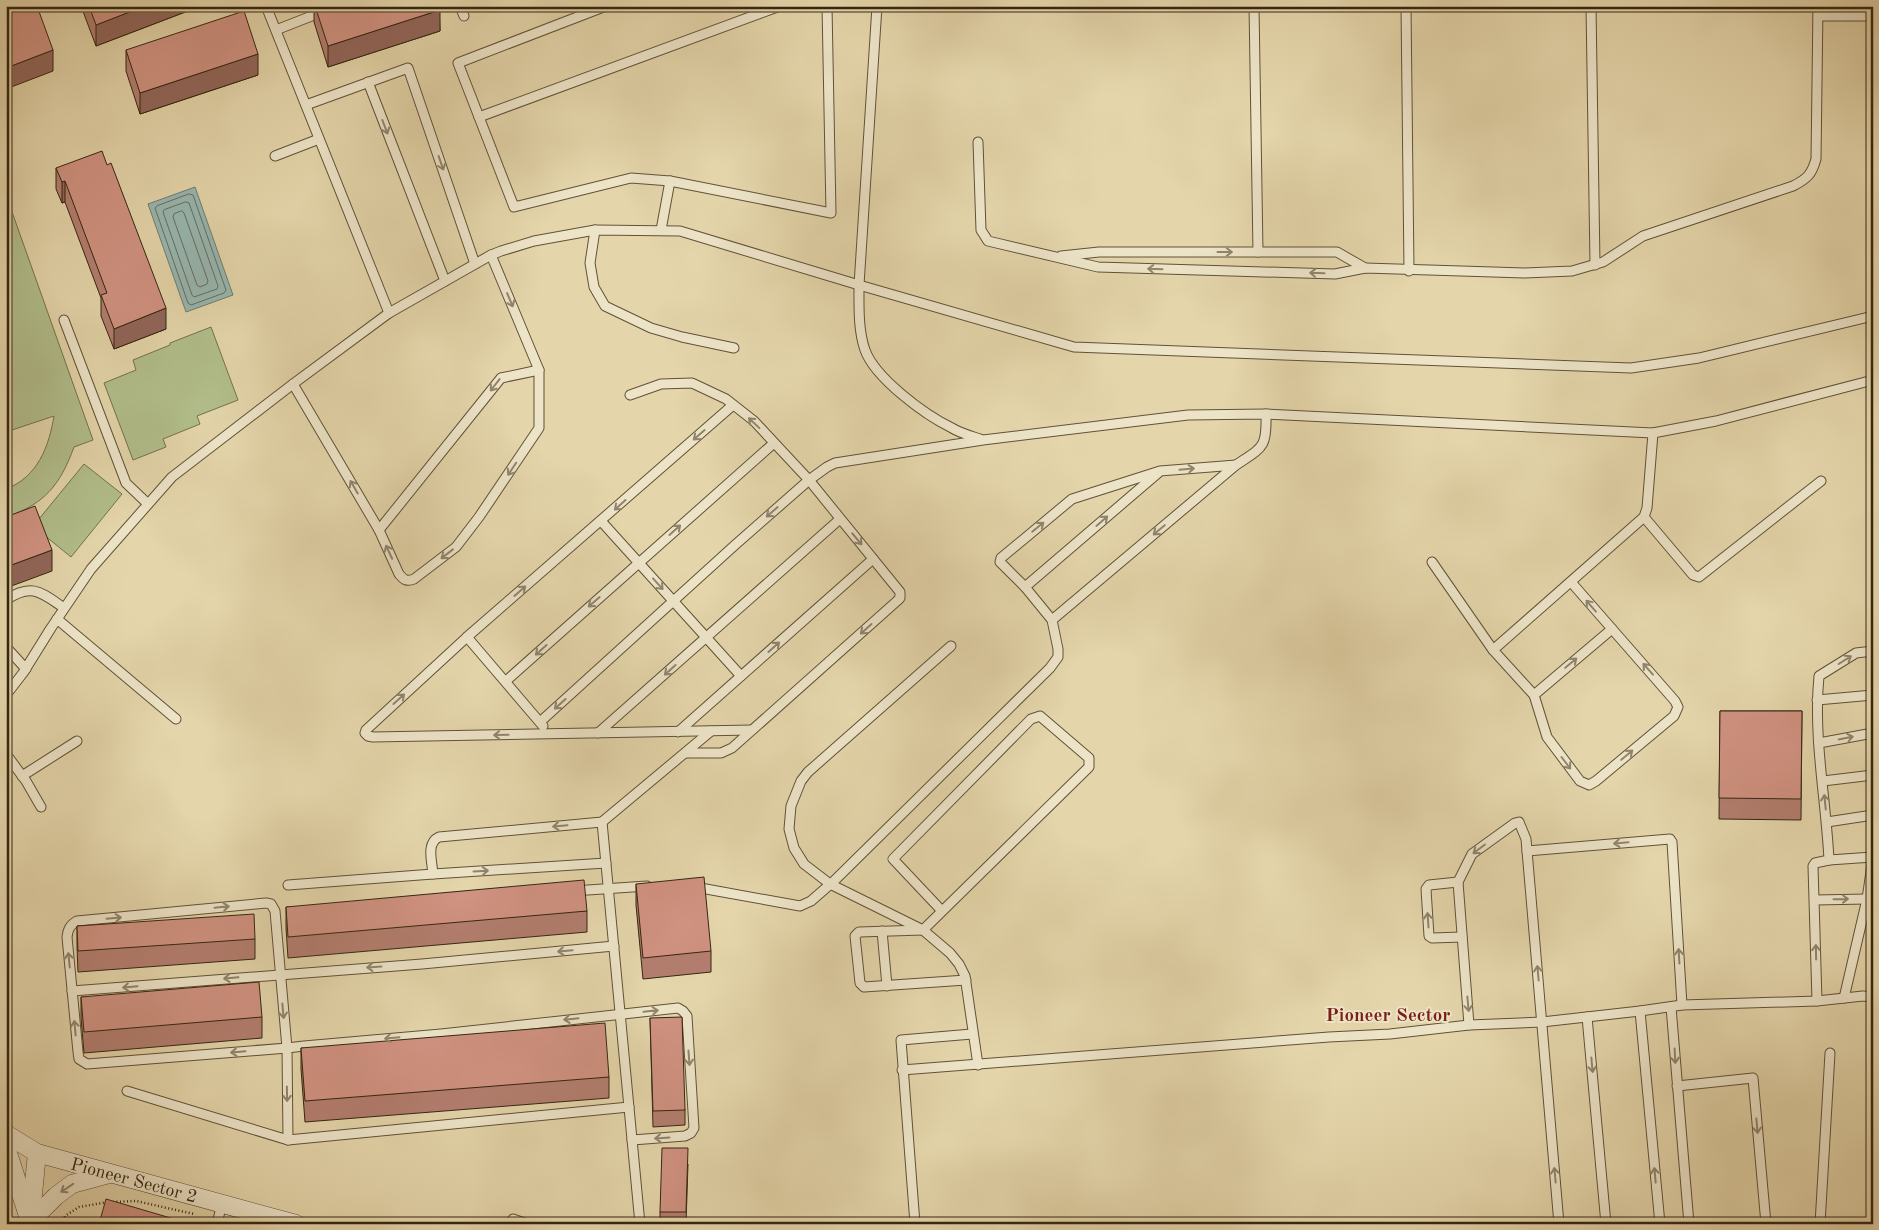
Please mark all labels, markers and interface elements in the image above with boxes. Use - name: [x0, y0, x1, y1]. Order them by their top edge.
- one-way arrow: [381, 119, 390, 134]
- one-way arrow: [437, 155, 446, 171]
- one-way arrow: [1216, 247, 1232, 257]
- one-way arrow: [1147, 264, 1163, 274]
- one-way arrow: [1309, 269, 1325, 278]
- one-way arrow: [505, 292, 515, 307]
- one-way arrow: [490, 378, 500, 392]
- one-way arrow: [748, 417, 761, 429]
- one-way arrow: [692, 429, 705, 441]
- one-way arrow: [507, 461, 517, 475]
- one-way arrow: [1178, 464, 1194, 474]
- one-way arrow: [349, 480, 359, 495]
- one-way arrow: [613, 499, 626, 511]
- one-way arrow: [766, 507, 779, 518]
- one-way arrow: [1095, 516, 1108, 527]
- one-way arrow: [1032, 521, 1045, 532]
- one-way arrow: [1153, 524, 1166, 535]
- one-way arrow: [669, 525, 682, 536]
- one-way arrow: [851, 532, 862, 545]
- one-way arrow: [384, 545, 393, 560]
- one-way arrow: [440, 549, 454, 559]
- one-way arrow: [652, 577, 663, 590]
- one-way arrow: [514, 585, 527, 597]
- one-way arrow: [588, 596, 601, 608]
- one-way arrow: [1585, 599, 1597, 612]
- one-way arrow: [860, 623, 873, 635]
- one-way arrow: [768, 641, 781, 653]
- one-way arrow: [534, 644, 547, 655]
- one-way arrow: [1837, 655, 1851, 665]
- one-way arrow: [1565, 657, 1578, 669]
- one-way arrow: [1642, 663, 1653, 676]
- one-way arrow: [663, 664, 676, 676]
- one-way arrow: [393, 693, 405, 705]
- one-way arrow: [553, 698, 566, 710]
- one-way arrow: [494, 730, 510, 740]
- one-way arrow: [1838, 733, 1854, 742]
- one-way arrow: [1621, 749, 1634, 760]
- one-way arrow: [1561, 756, 1571, 770]
- one-way arrow: [1820, 794, 1830, 810]
- one-way arrow: [552, 821, 568, 830]
- one-way arrow: [1613, 838, 1629, 848]
- one-way arrow: [1472, 844, 1486, 854]
- one-way arrow: [473, 866, 489, 875]
- one-way arrow: [1832, 894, 1849, 904]
- one-way arrow: [214, 902, 230, 912]
- one-way arrow: [106, 913, 122, 923]
- one-way arrow: [1423, 913, 1433, 929]
- one-way arrow: [1811, 944, 1821, 960]
- one-way arrow: [558, 946, 574, 955]
- one-way arrow: [1675, 948, 1684, 964]
- one-way arrow: [64, 952, 74, 968]
- one-way arrow: [366, 963, 382, 972]
- one-way arrow: [1533, 966, 1543, 982]
- one-way arrow: [223, 973, 239, 983]
- one-way arrow: [122, 982, 138, 991]
- one-way arrow: [1463, 996, 1472, 1012]
- one-way arrow: [278, 1003, 288, 1019]
- one-way arrow: [643, 1006, 659, 1016]
- district label: Pioneer Sector: [1326, 1007, 1450, 1026]
- one-way arrow: [563, 1014, 579, 1024]
- one-way arrow: [71, 1020, 80, 1036]
- one-way arrow: [384, 1034, 400, 1043]
- one-way arrow: [230, 1047, 246, 1056]
- one-way arrow: [1671, 1047, 1680, 1063]
- one-way arrow: [685, 1050, 694, 1066]
- one-way arrow: [1587, 1057, 1596, 1073]
- one-way arrow: [282, 1086, 292, 1102]
- one-way arrow: [1753, 1118, 1762, 1134]
- one-way arrow: [654, 1133, 670, 1143]
- street label: Pioneer Sector 2: [69, 1155, 199, 1206]
- one-way arrow: [1550, 1167, 1559, 1183]
- one-way arrow: [1650, 1167, 1660, 1183]
- one-way arrow: [60, 1184, 74, 1194]

